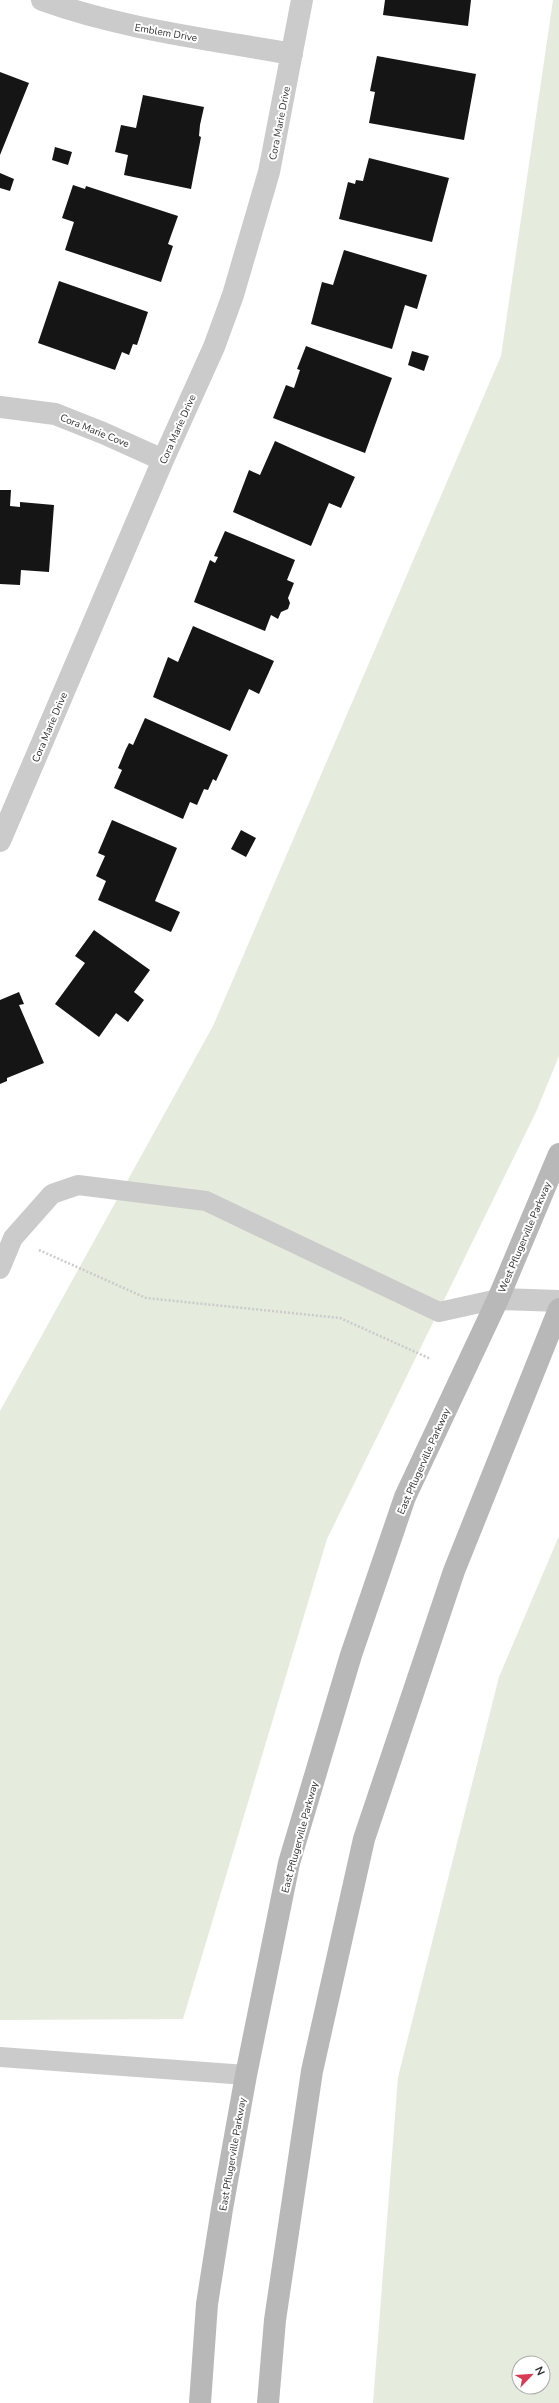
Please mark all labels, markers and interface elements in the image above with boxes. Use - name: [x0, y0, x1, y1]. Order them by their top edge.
- street label: Emblem Drive: [133, 21, 198, 45]
- street label: Cora Marie Drive: [266, 85, 294, 161]
- street label: Cora Marie Drive: [156, 392, 200, 466]
- street label: Cora Marie Cove: [58, 411, 131, 451]
- street label: Cora Marie Drive: [29, 690, 71, 765]
- street label: West Pflugerville Parkway: [495, 1179, 555, 1295]
- street label: East Pflugerville Parkway: [394, 1405, 454, 1517]
- street label: East Pflugerville Parkway: [278, 1779, 322, 1895]
- street label: East Pflugerville Parkway: [216, 2096, 250, 2212]
- north arrow: [511, 2355, 551, 2395]
- text: N: [531, 2364, 548, 2378]

